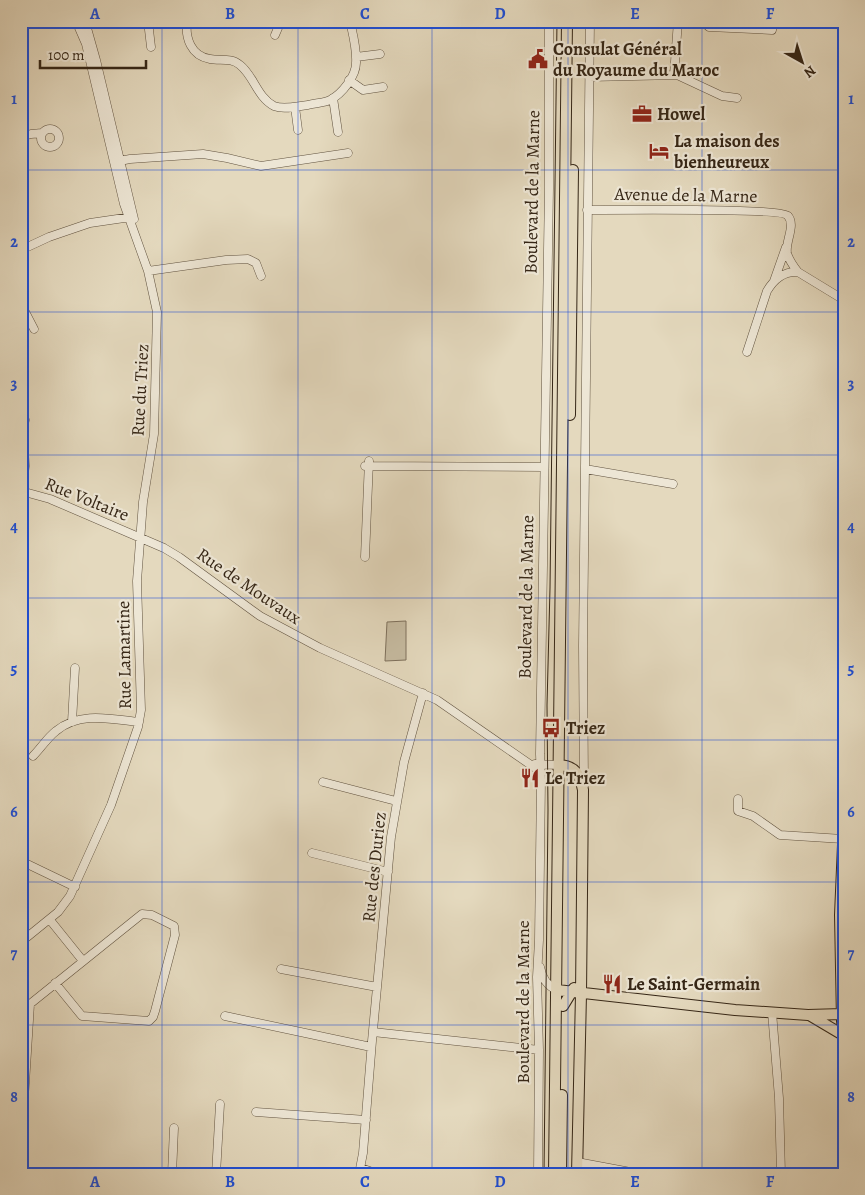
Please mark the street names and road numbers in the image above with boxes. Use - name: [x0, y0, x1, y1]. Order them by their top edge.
- street label: Boulevard de la Marne: [519, 110, 545, 274]
- street label: Avenue de la Marne: [613, 182, 758, 208]
- street label: Rue du Triez: [126, 343, 154, 437]
- street label: Rue Voltaire: [41, 471, 133, 527]
- street label: Boulevard de la Marne: [513, 515, 539, 679]
- street label: Rue de Mouvaux: [192, 542, 306, 630]
- street label: Rue Lamartine: [111, 601, 137, 709]
- street label: Rue des Duriez: [356, 811, 392, 923]
- street label: Boulevard de la Marne: [511, 920, 535, 1084]

